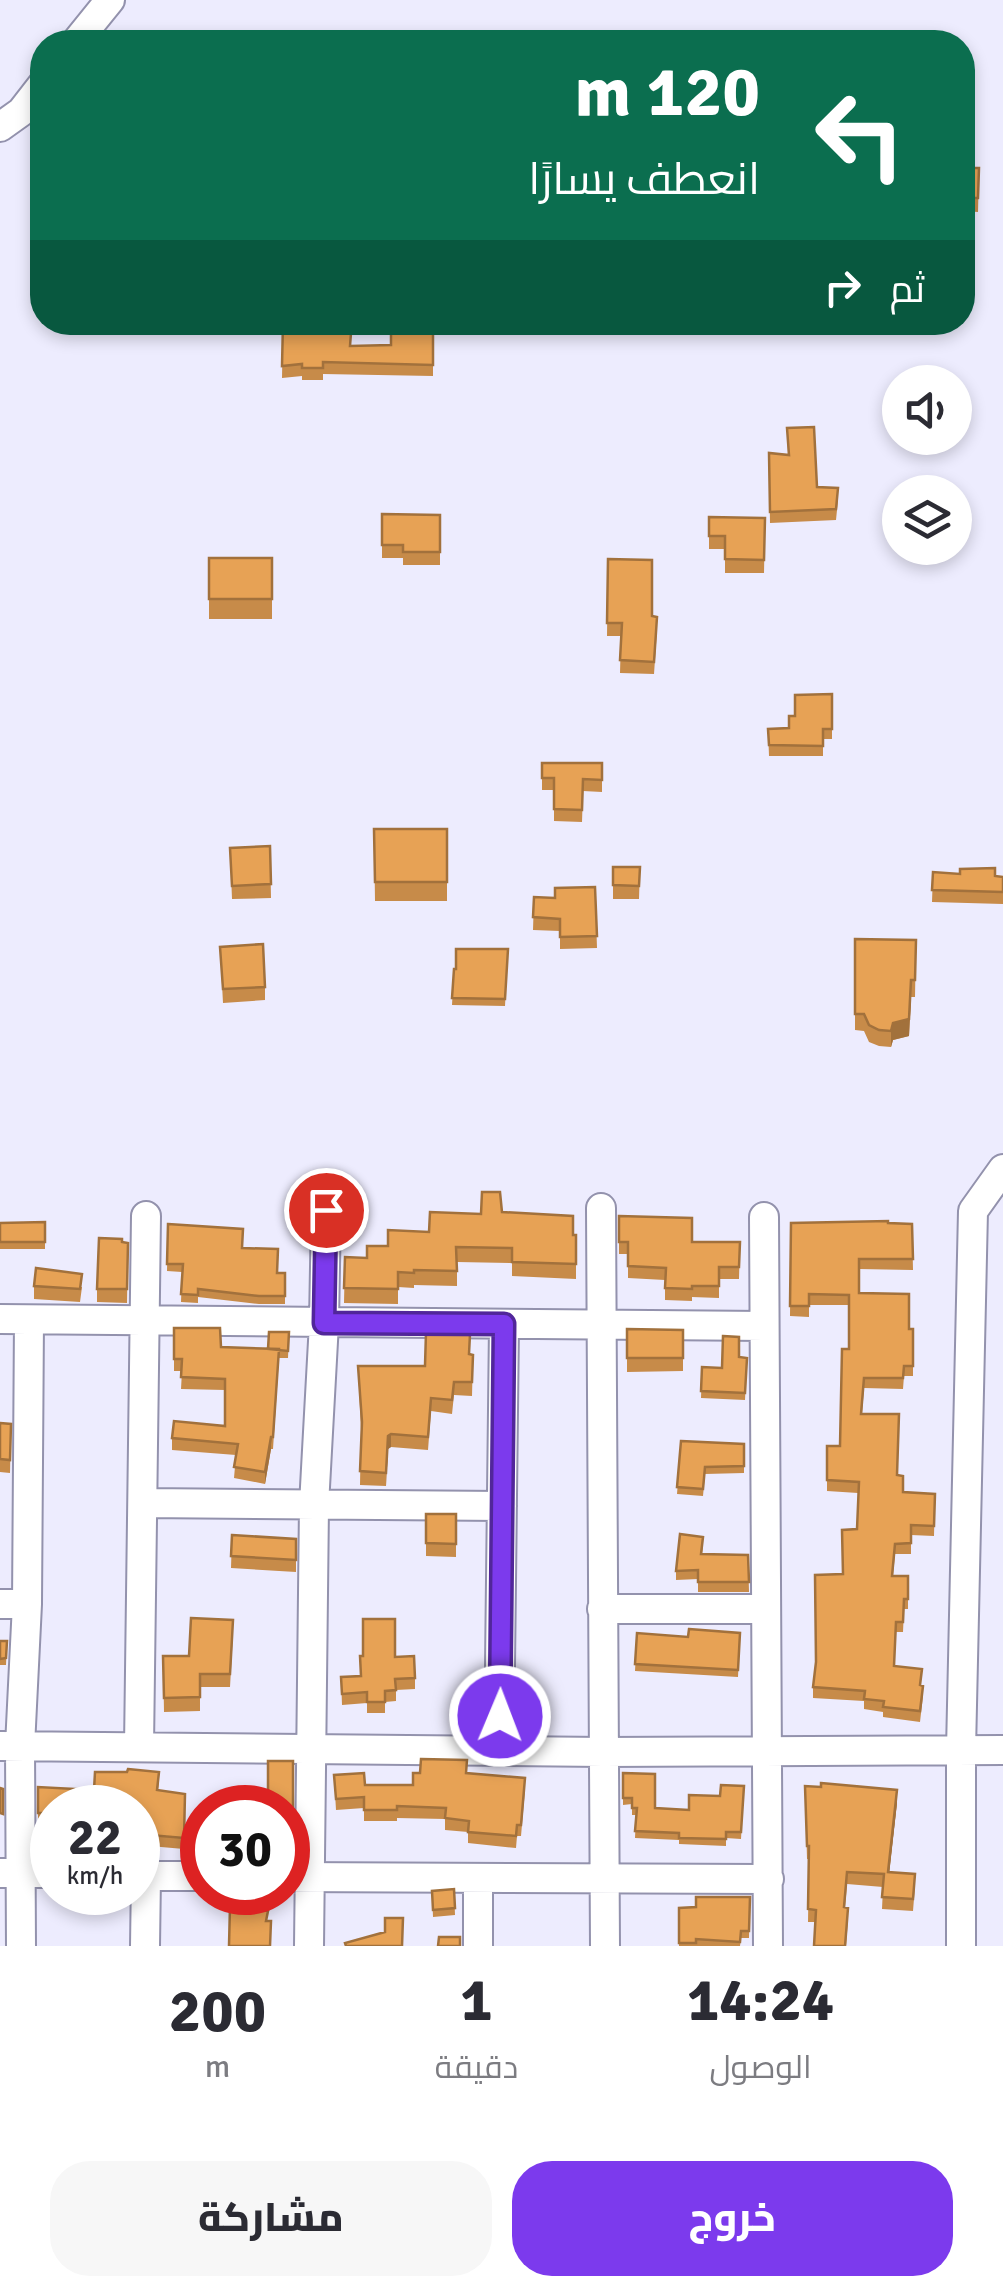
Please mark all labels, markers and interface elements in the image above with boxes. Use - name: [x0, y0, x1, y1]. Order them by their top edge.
- text: 120 m: [575, 49, 760, 135]
- icon: left: [795, 70, 925, 200]
- text: انعطف يسارًا: [528, 152, 760, 207]
- icon: right: [815, 260, 870, 315]
- text: ثم: [890, 266, 925, 313]
- map controls: [882, 365, 972, 565]
- button: sound: [882, 365, 972, 455]
- button: layers: [882, 475, 972, 565]
- pin: [284, 1168, 369, 1253]
- icon: arrive: [299, 1183, 354, 1238]
- position arrow: [448, 1664, 552, 1768]
- speed limit sign: 30: [180, 1785, 310, 1915]
- text: 22: [68, 1807, 122, 1869]
- text: km/h: [67, 1860, 123, 1891]
- text: 1: [460, 1964, 493, 2038]
- text: 14:24: [687, 1964, 834, 2038]
- text: 200: [169, 1975, 266, 2049]
- text: m: [205, 2047, 230, 2086]
- text: دقيقة: [435, 2048, 518, 2087]
- text: الوصول: [710, 2048, 812, 2087]
- button: مشاركة: [50, 2161, 492, 2276]
- button: خروج: [512, 2161, 953, 2276]

